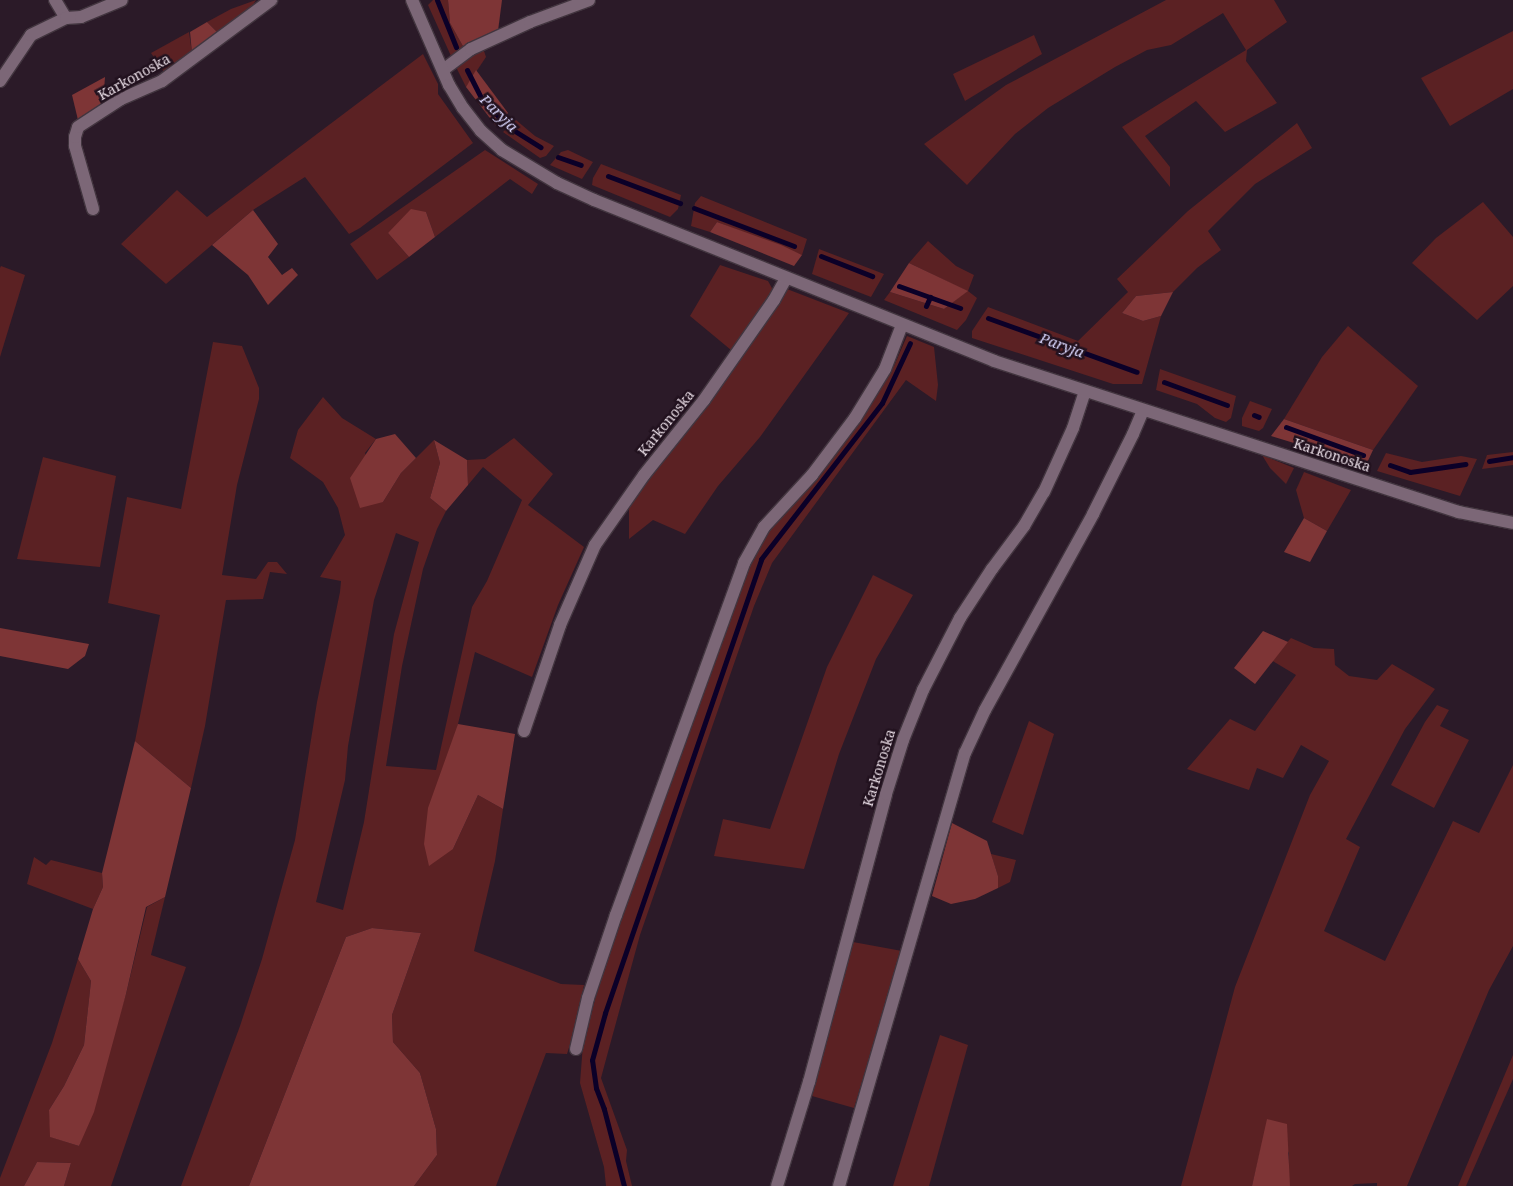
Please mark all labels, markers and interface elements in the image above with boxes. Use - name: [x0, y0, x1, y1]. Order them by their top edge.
- street label: Karkonoska: [95, 50, 173, 104]
- water label: Paryja: [476, 90, 522, 136]
- water label: Paryja: [1037, 329, 1087, 361]
- street label: Karkonoska: [634, 387, 698, 459]
- street label: Karkonoska: [1291, 435, 1373, 475]
- street label: Karkonoska: [859, 727, 899, 809]

